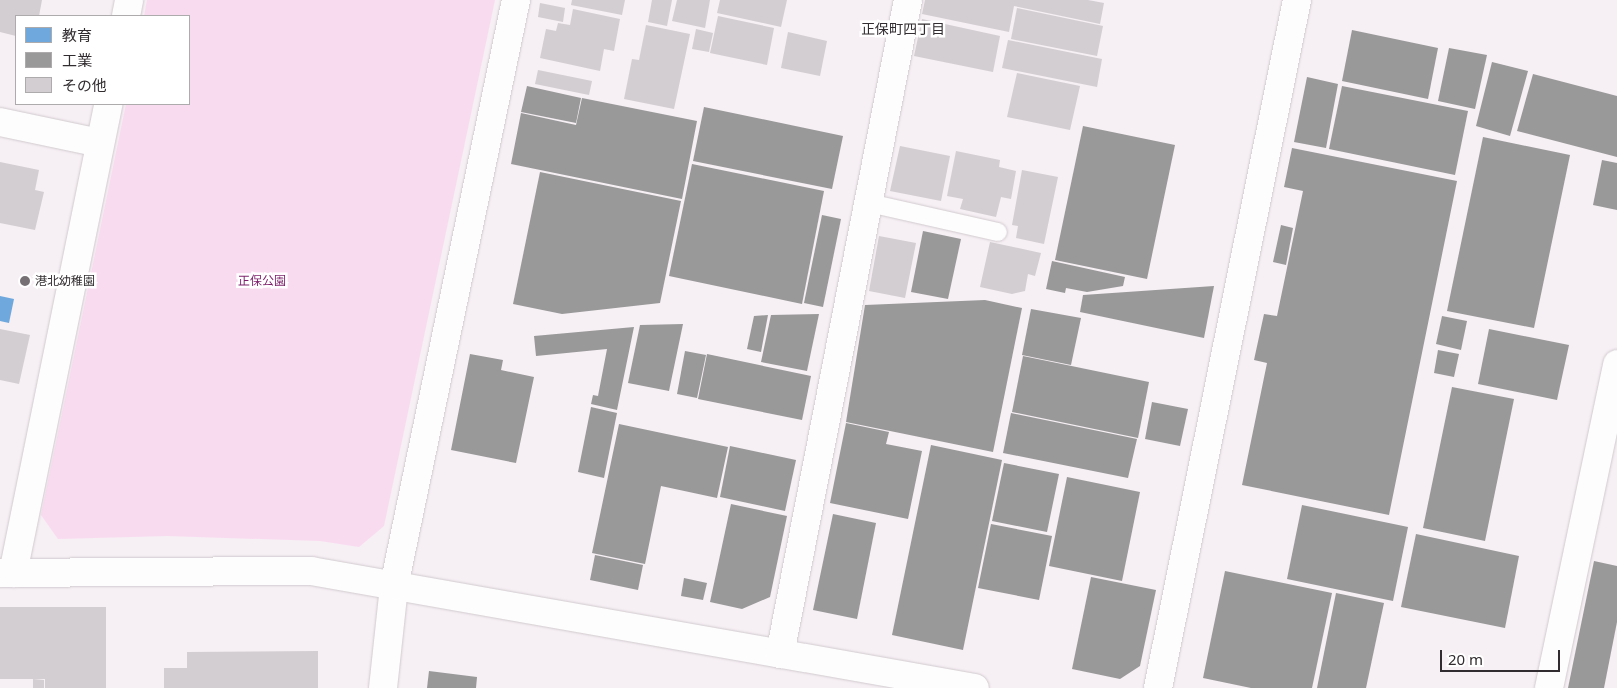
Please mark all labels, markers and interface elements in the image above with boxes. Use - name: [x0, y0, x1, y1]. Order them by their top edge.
- legend: [15, 15, 190, 105]
- district label: 正保町四丁目: [861, 21, 945, 37]
- text: 教育: [62, 25, 92, 45]
- text: 工業: [62, 50, 92, 70]
- text: その他: [62, 75, 107, 95]
- place label: 港北幼稚園: [35, 274, 95, 288]
- park label: 正保公園: [238, 274, 286, 288]
- marker: 港北幼稚園: [19, 275, 31, 287]
- scale bar: [1442, 640, 1562, 672]
- text: 20 m: [1448, 649, 1483, 669]

